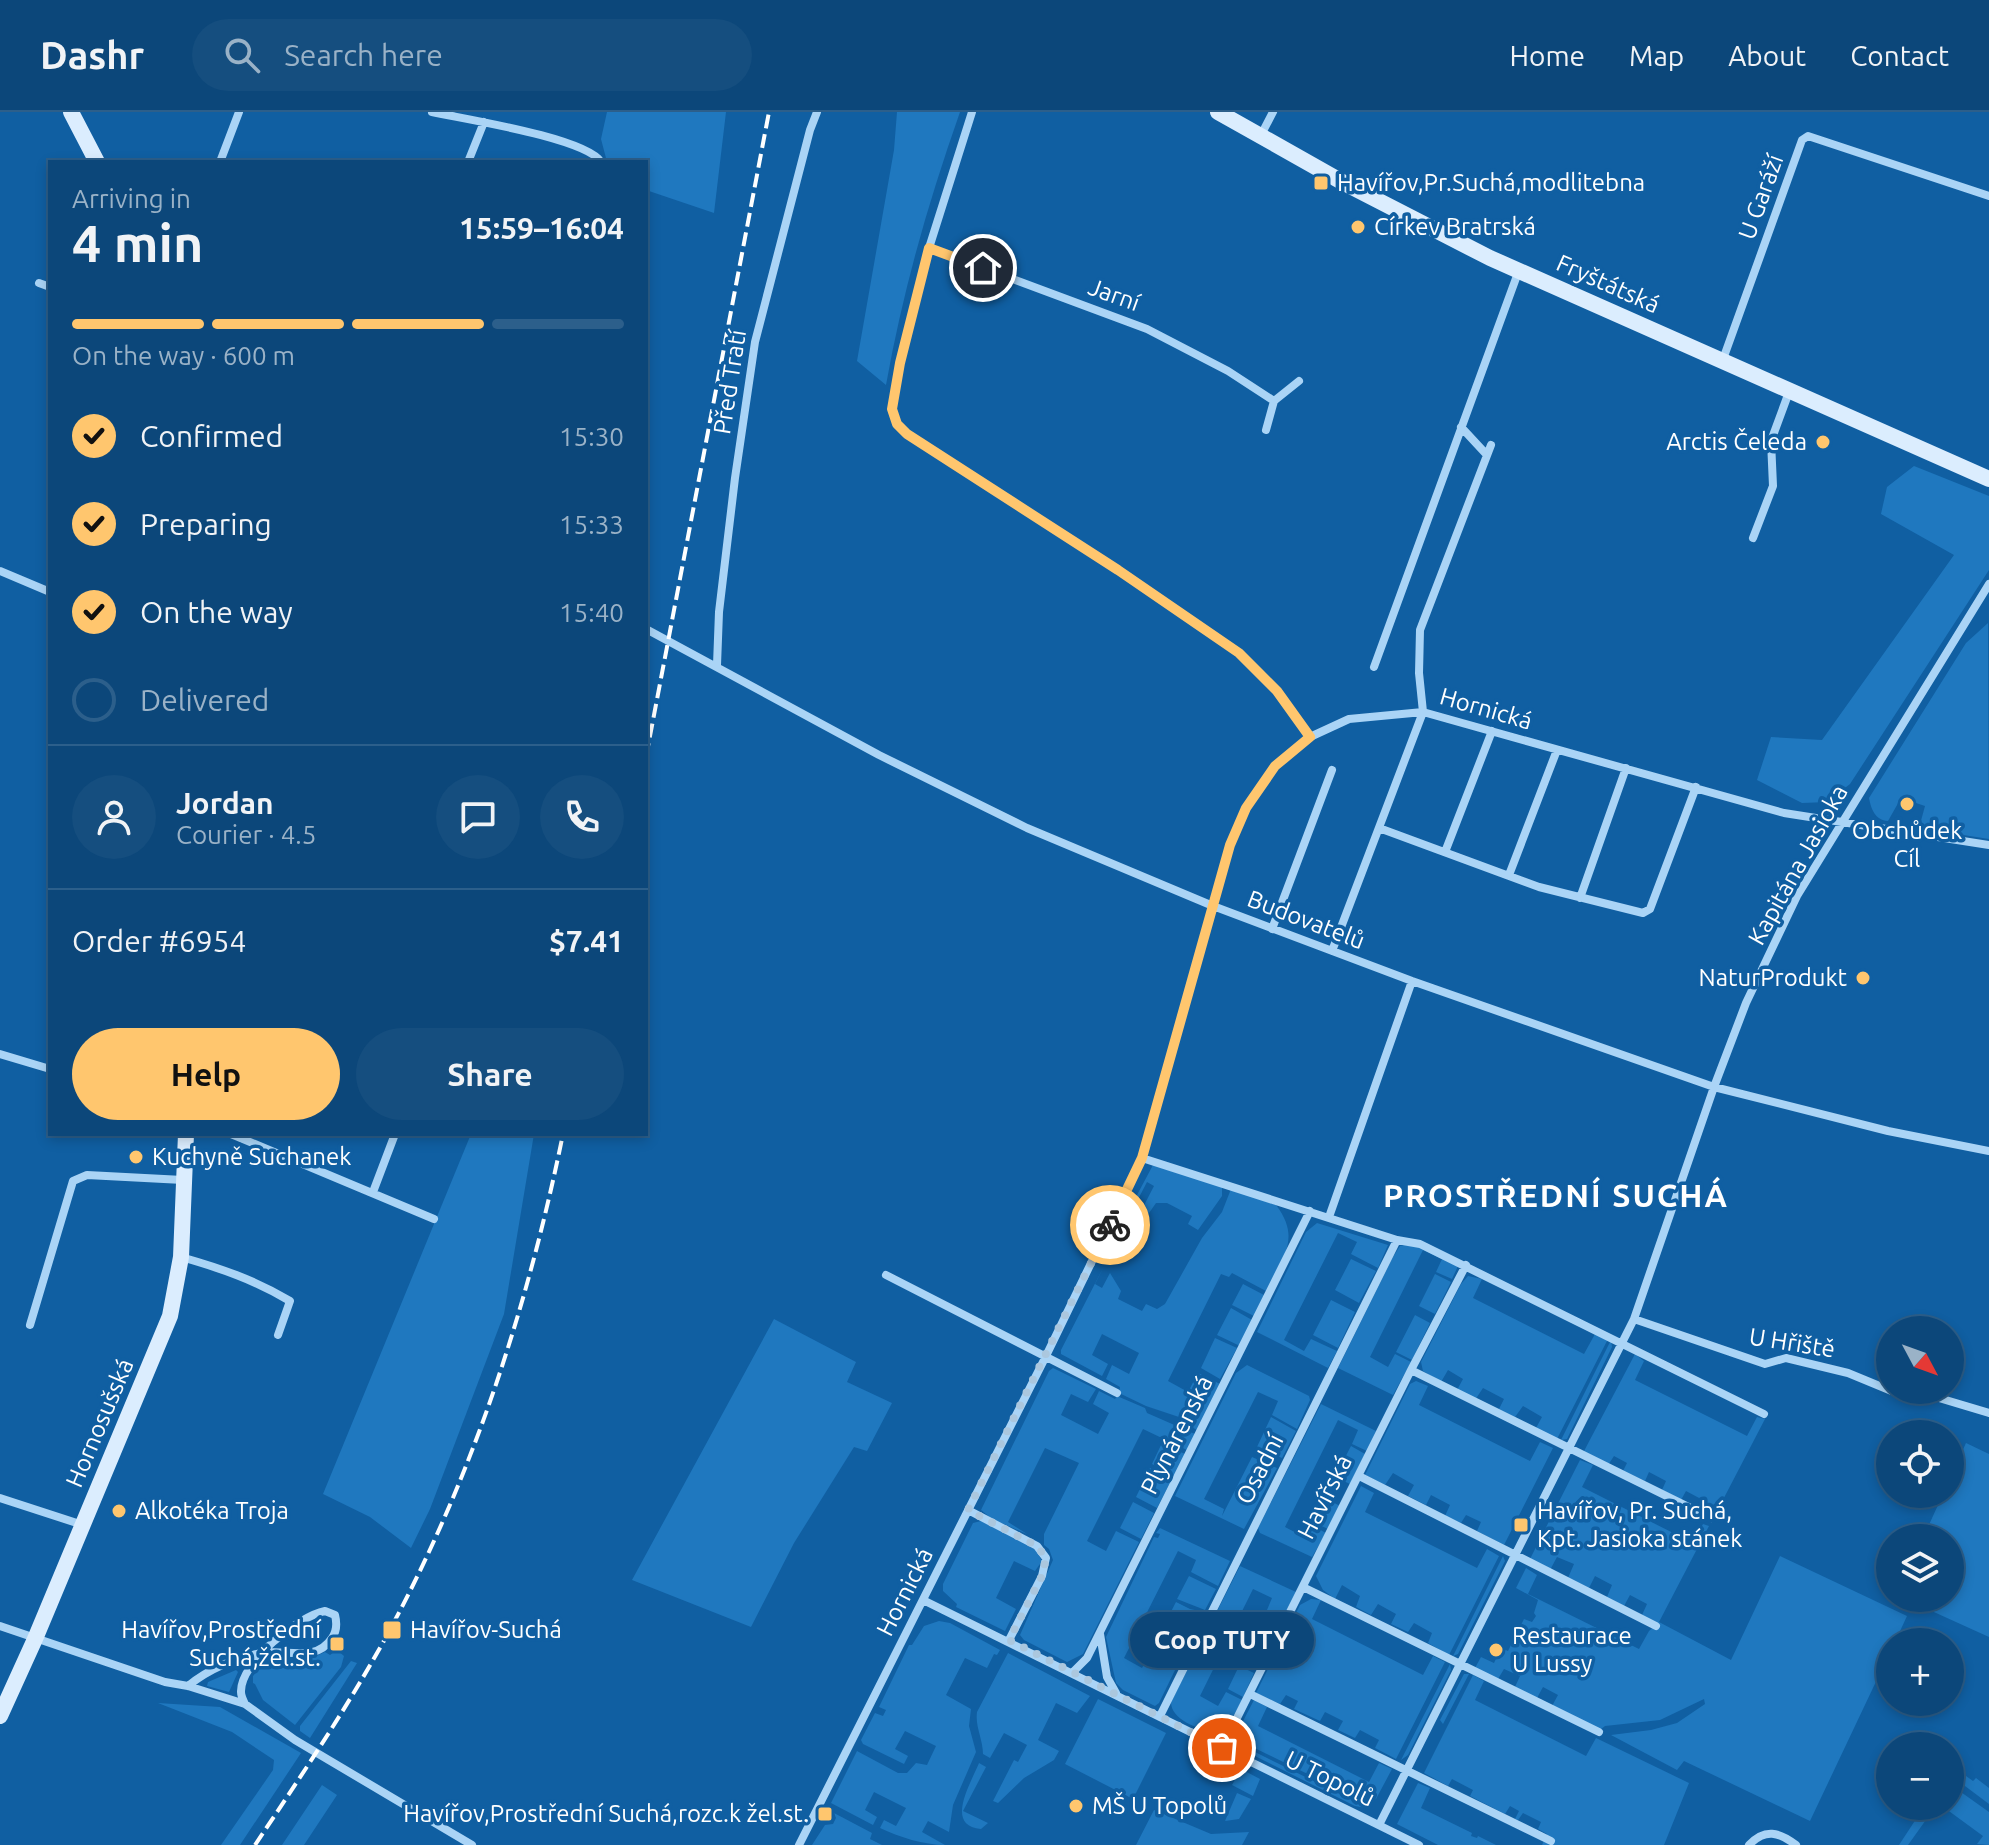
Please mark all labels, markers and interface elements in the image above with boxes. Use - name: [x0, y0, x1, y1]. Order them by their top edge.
- search box: [192, 19, 752, 91]
- icon: search: [220, 33, 264, 77]
- text: Dashr: [40, 34, 144, 76]
- text: Search here: [284, 38, 443, 72]
- text: Home: [1510, 40, 1585, 71]
- text: Map: [1629, 40, 1684, 71]
- text: About: [1728, 40, 1806, 71]
- text: Contact: [1850, 40, 1949, 71]
- street label: U Garáží: [1733, 150, 1789, 243]
- place label: Havířov,Pr.Suchá,modlitebna: [1337, 169, 1645, 196]
- marker: Havířov,Pr.Suchá,modlitebna: [1312, 174, 1330, 192]
- text: Arriving in: [72, 184, 191, 213]
- text: 15:59–16:04: [459, 211, 624, 245]
- place label: Církev Bratrská: [1374, 213, 1536, 240]
- text: 4 min: [72, 214, 203, 272]
- marker: Církev Bratrská: [1349, 218, 1367, 236]
- pin: [949, 234, 1017, 302]
- icon: home: [961, 246, 1005, 290]
- street label: Fryštátská: [1553, 249, 1664, 318]
- street label: Jarní: [1085, 273, 1145, 317]
- street label: Před Tratí: [708, 327, 751, 436]
- text: On the way · 600 m: [72, 341, 295, 370]
- icon: check: [72, 414, 116, 458]
- text: Confirmed: [140, 419, 283, 453]
- text: 15:30: [559, 422, 624, 451]
- place label: Arctis Čeleda: [1666, 427, 1807, 455]
- marker: Arctis Čeleda: [1814, 433, 1832, 451]
- icon: check: [72, 502, 116, 546]
- text: Preparing: [140, 507, 272, 541]
- text: 15:33: [559, 510, 624, 539]
- icon: check: [72, 590, 116, 634]
- text: On the way: [140, 595, 293, 629]
- text: 15:40: [559, 598, 624, 627]
- street label: Hornická: [1437, 682, 1536, 735]
- text: Delivered: [140, 683, 269, 717]
- button: person: [72, 775, 156, 859]
- button: chat: [436, 775, 520, 859]
- button: phone: [540, 775, 624, 859]
- street label: Kapitána Jasioka: [1742, 780, 1853, 950]
- text: Jordan: [176, 786, 274, 820]
- marker: Obchůdek Cíl: [1898, 795, 1916, 813]
- place label: Obchůdek Cíl: [1852, 817, 1962, 872]
- text: Courier · 4.5: [176, 820, 316, 849]
- street label: Budovatelů: [1244, 885, 1369, 954]
- text: Order #6954: [72, 924, 246, 958]
- text: $7.41: [549, 924, 624, 958]
- place label: NaturProdukt: [1699, 964, 1848, 991]
- marker: NaturProdukt: [1854, 969, 1872, 987]
- button: Help: [72, 1028, 340, 1120]
- button: Share: [356, 1028, 624, 1120]
- place label: Kuchyně Suchanek: [152, 1143, 351, 1170]
- marker: Kuchyně Suchanek: [127, 1148, 145, 1166]
- district label: PROSTŘEDNÍ SUCHÁ: [1383, 1176, 1729, 1213]
- courier: [1070, 1185, 1150, 1265]
- icon: bike: [1088, 1203, 1132, 1247]
- north arrow: [1876, 1316, 1964, 1404]
- map controls: [1876, 1316, 1964, 1820]
- street label: U Hřiště: [1747, 1322, 1837, 1363]
- street label: Hornosušská: [60, 1354, 139, 1491]
- street label: Plynárenská: [1135, 1371, 1218, 1498]
- button: locate: [1876, 1420, 1964, 1508]
- street label: Osadní: [1231, 1428, 1289, 1508]
- street label: Havířská: [1292, 1450, 1357, 1543]
- place label: Alkotéka Troja: [135, 1497, 289, 1524]
- place label: Havířov, Pr. Suchá, Kpt. Jasioka stánek: [1537, 1497, 1742, 1552]
- marker: Alkotéka Troja: [110, 1502, 128, 1520]
- marker: Havířov, Pr. Suchá, Kpt. Jasioka stánek: [1512, 1516, 1530, 1534]
- button: layers: [1876, 1524, 1964, 1612]
- street label: Hornická: [871, 1543, 938, 1640]
- callout: Coop TUTY: [1130, 1612, 1314, 1668]
- place label: Havířov,Prostřední Suchá,žel.st.: [121, 1616, 322, 1671]
- place label: Havířov-Suchá: [410, 1616, 562, 1643]
- marker: Havířov-Suchá: [381, 1619, 403, 1641]
- place label: Restaurace U Lussy: [1512, 1622, 1632, 1677]
- text: Coop TUTY: [1154, 1625, 1290, 1654]
- button: +: [1876, 1628, 1964, 1716]
- marker: Havířov,Prostřední Suchá,žel.st.: [328, 1635, 346, 1653]
- marker: Restaurace U Lussy: [1487, 1641, 1505, 1659]
- pin: [1188, 1714, 1256, 1782]
- icon: bag: [1200, 1726, 1244, 1770]
- button: −: [1876, 1732, 1964, 1820]
- street label: U Topolů: [1281, 1745, 1379, 1812]
- place label: MŠ U Topolů: [1092, 1791, 1227, 1819]
- marker: MŠ U Topolů: [1067, 1797, 1085, 1815]
- place label: Havířov,Prostřední Suchá,rozc.k žel.st.: [403, 1800, 809, 1827]
- marker: Havířov,Prostřední Suchá,rozc.k žel.st.: [816, 1805, 834, 1823]

